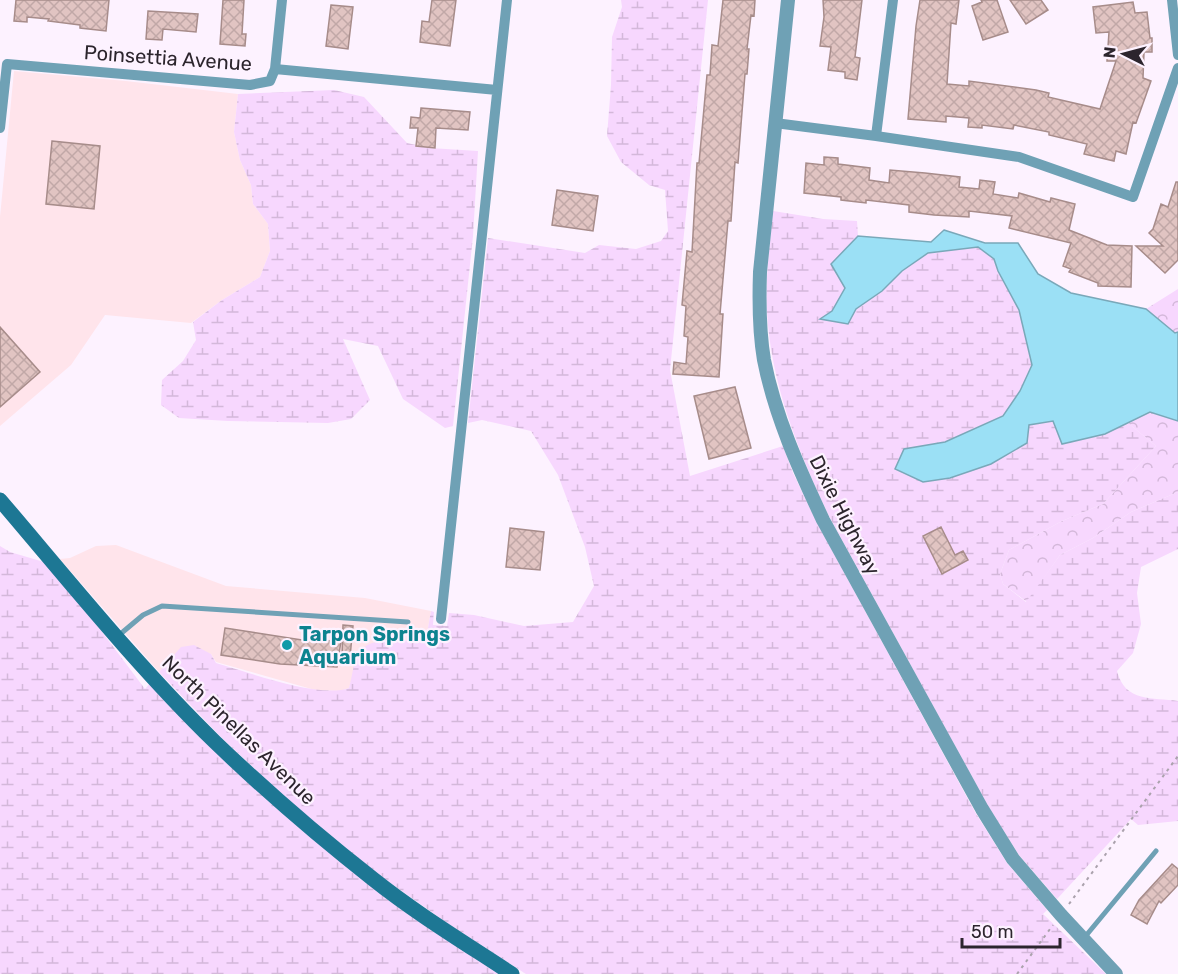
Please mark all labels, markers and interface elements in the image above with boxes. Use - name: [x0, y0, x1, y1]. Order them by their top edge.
- north arrow: [1094, 24, 1154, 84]
- street label: Poinsettia Avenue: [83, 40, 253, 76]
- text: N: [1100, 46, 1120, 59]
- street label: Dixie Highway: [805, 451, 885, 579]
- place label: Tarpon Springs Aquarium: [299, 622, 450, 669]
- marker: Tarpon Springs Aquarium: [280, 638, 294, 652]
- street label: North Pinellas Avenue: [157, 650, 321, 810]
- scale bar: [962, 911, 1060, 949]
- text: 50 m: [971, 921, 1014, 943]

